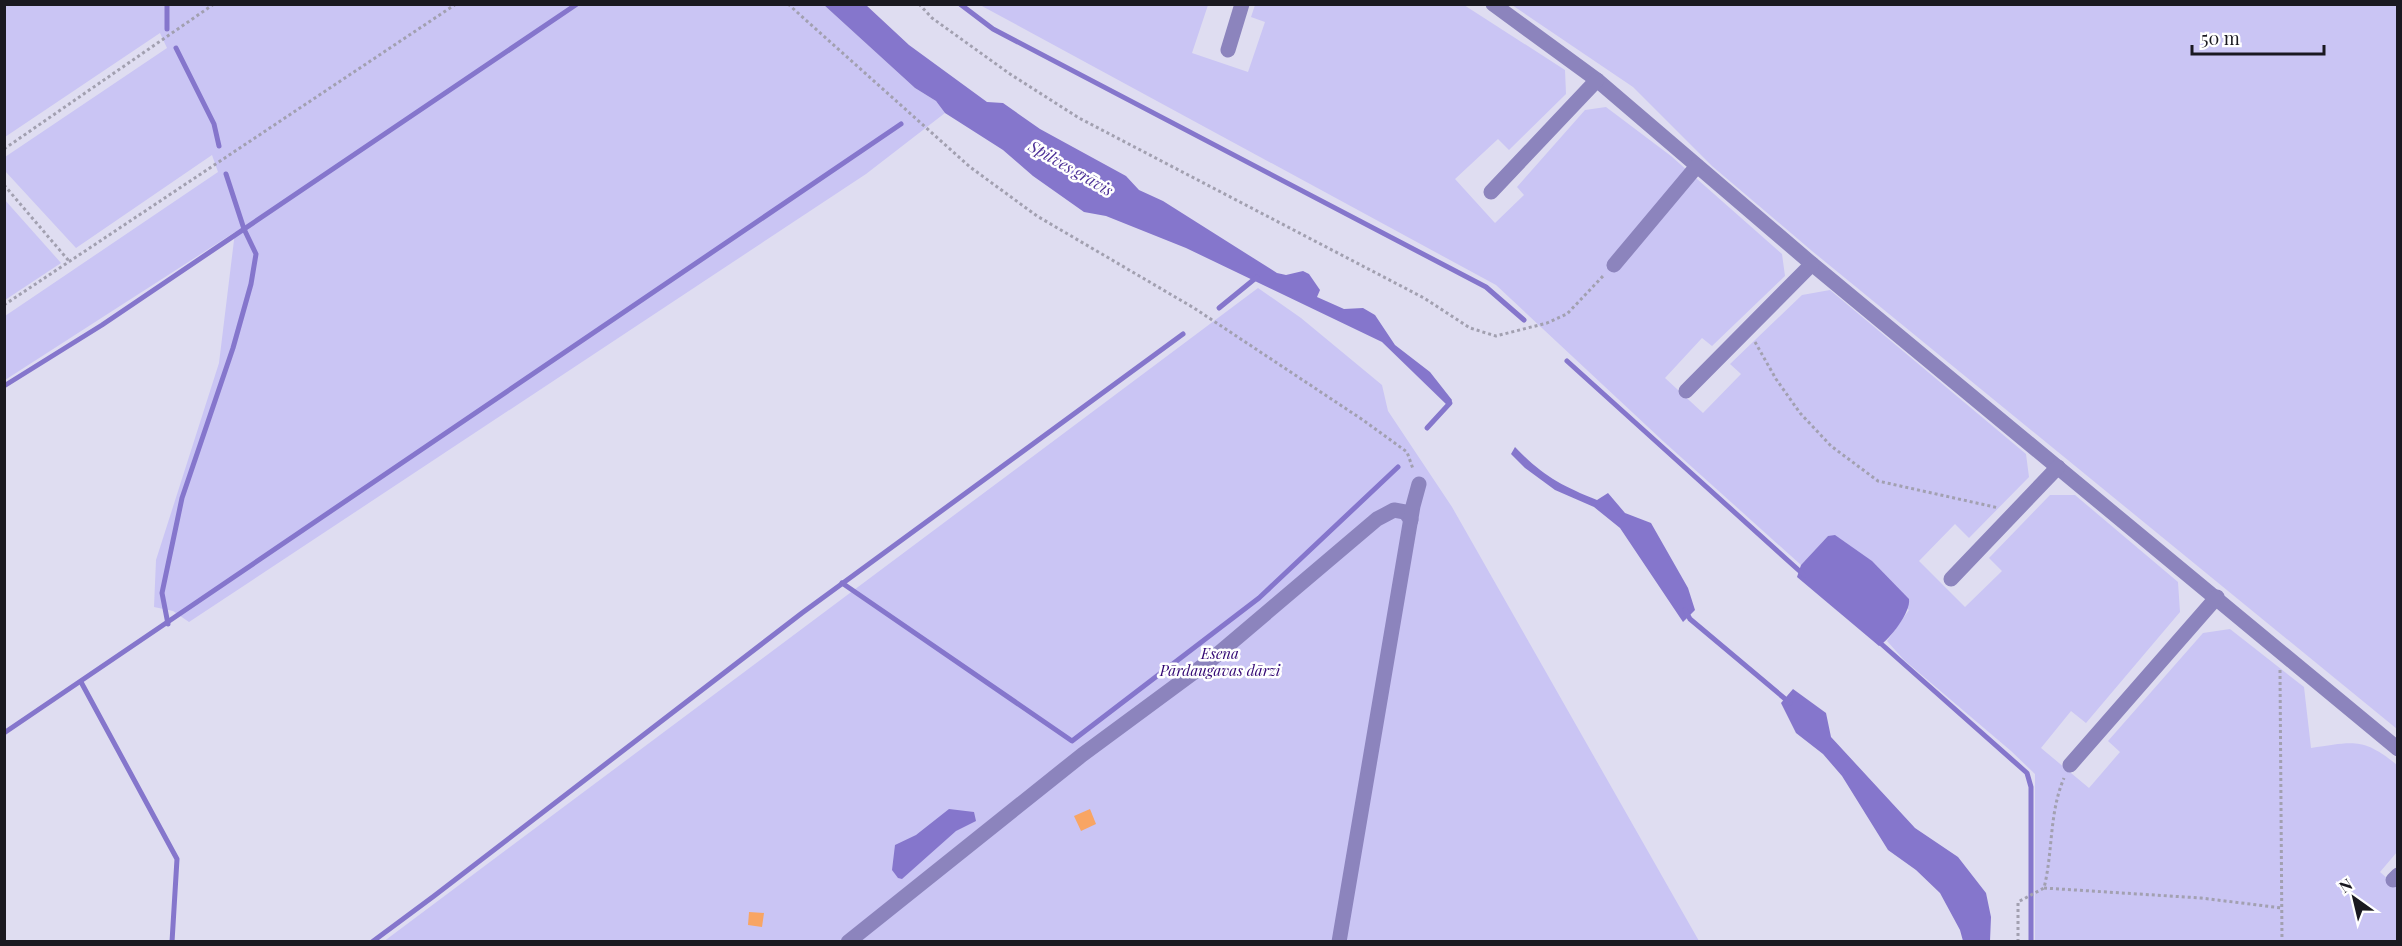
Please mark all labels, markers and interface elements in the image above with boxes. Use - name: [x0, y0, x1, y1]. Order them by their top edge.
- scale bar: [2192, 18, 2324, 56]
- text: 50 m: [2201, 26, 2240, 50]
- water label: Spilves grāvis: [1024, 134, 1117, 200]
- park label: Esena Pārdaugavas dārzi: [1159, 643, 1281, 680]
- north arrow: [2324, 868, 2384, 928]
- text: N: [2335, 873, 2356, 897]

